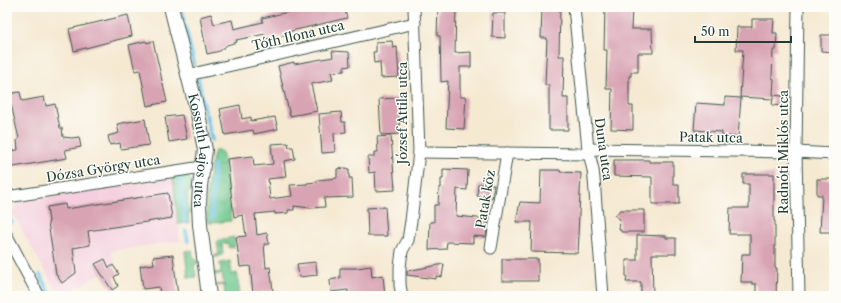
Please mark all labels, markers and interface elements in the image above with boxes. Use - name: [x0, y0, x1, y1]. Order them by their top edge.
- street label: Tóth Ilona utca: [250, 17, 346, 53]
- scale bar: [695, 18, 791, 44]
- text: 50 m: [701, 24, 730, 39]
- street label: József Attila utca: [394, 62, 410, 166]
- street label: Radnóti Miklós utca: [775, 90, 791, 214]
- street label: Kossuth Lajos utca: [185, 91, 214, 208]
- street label: Duna utca: [592, 117, 616, 182]
- street label: Patak utca: [679, 128, 743, 146]
- street label: Dózsa György utca: [45, 151, 161, 185]
- street label: Patak köz: [472, 168, 498, 229]

